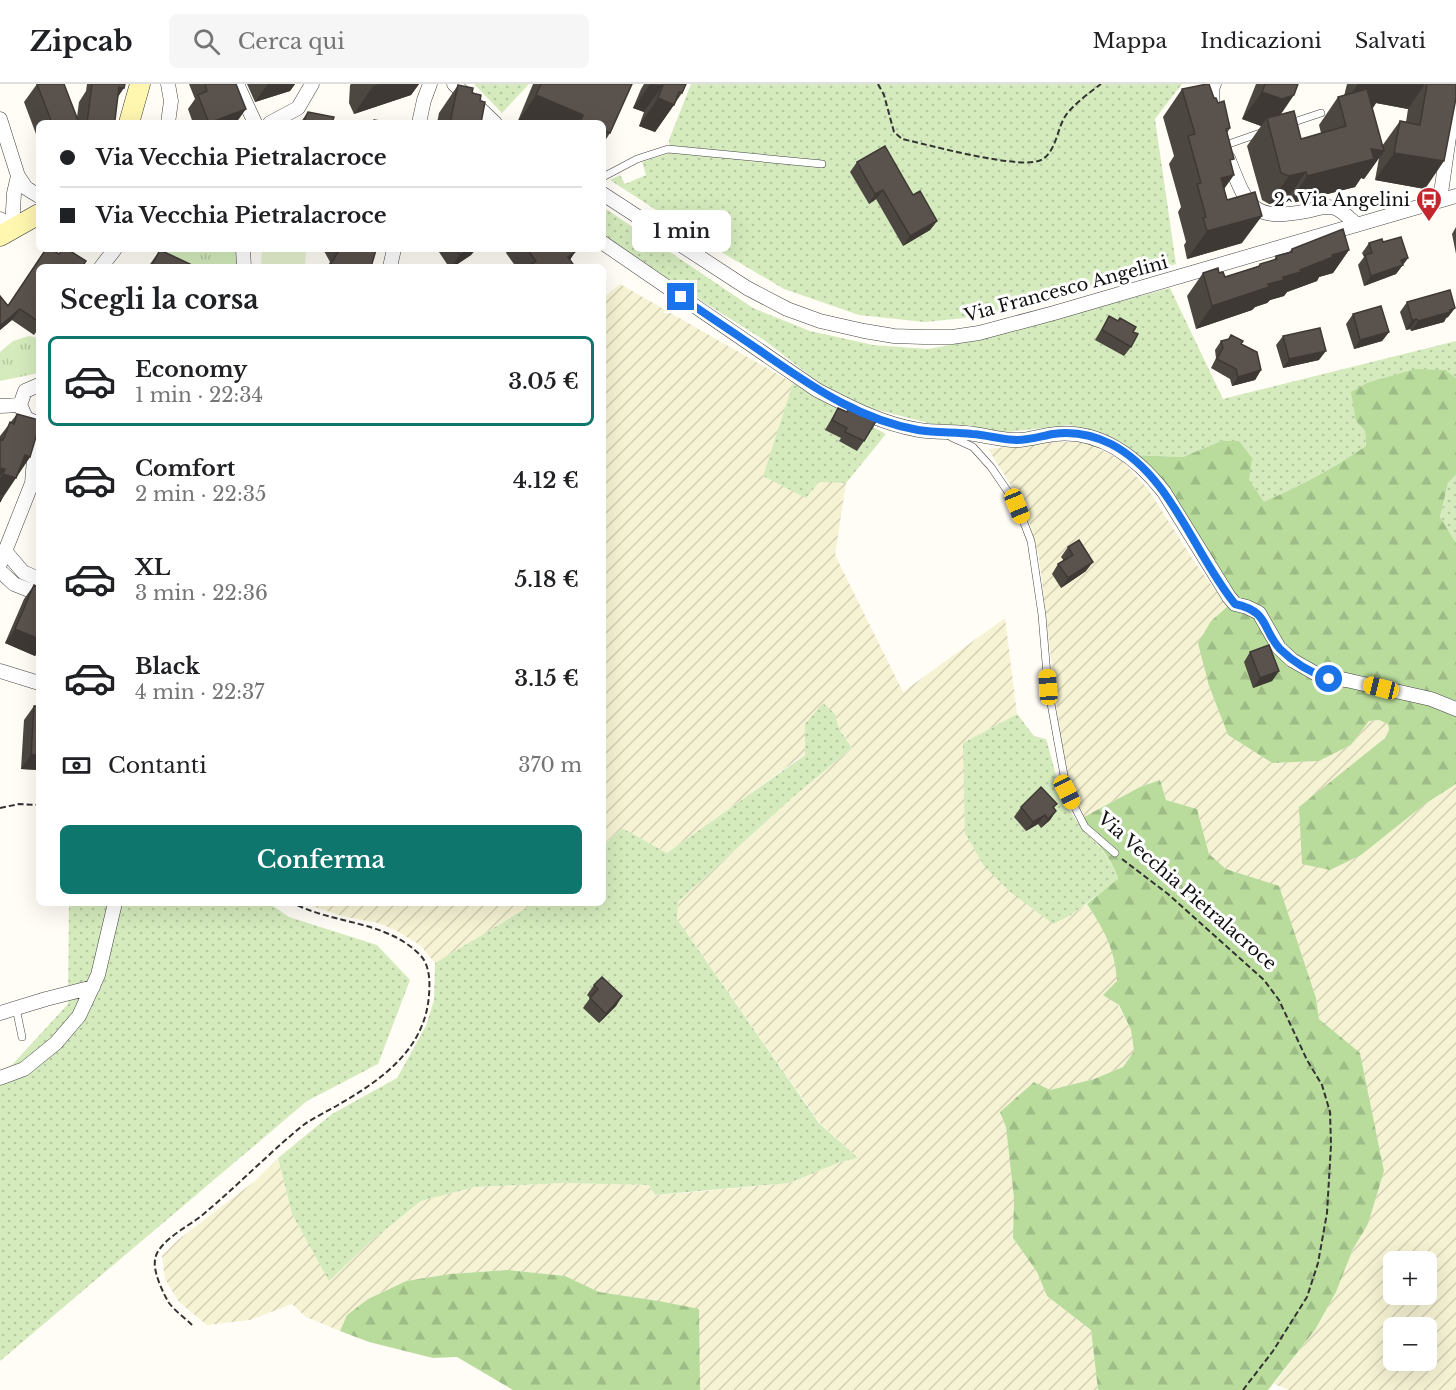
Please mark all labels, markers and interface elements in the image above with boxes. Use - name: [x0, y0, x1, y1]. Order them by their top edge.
- search box: [169, 14, 589, 68]
- text: Zipcab: [30, 24, 133, 59]
- icon: search: [190, 25, 223, 58]
- text: Cerca qui: [238, 28, 345, 55]
- text: Mappa: [1092, 28, 1167, 54]
- text: Indicazioni: [1200, 28, 1322, 54]
- text: Salvati: [1355, 28, 1426, 54]
- text: Via Vecchia Pietralacroce: [96, 144, 387, 171]
- bus stop icon: 2^ Via Angelini: [1414, 185, 1444, 223]
- place label: 2^ Via Angelini: [1274, 189, 1410, 211]
- text: Via Vecchia Pietralacroce: [96, 202, 387, 229]
- callout: 1 min: [632, 210, 730, 252]
- text: 1 min: [653, 219, 710, 243]
- street label: Via Francesco Angelini: [961, 251, 1170, 327]
- text: Scegli la corsa: [60, 283, 259, 316]
- route end: [667, 283, 694, 310]
- icon: car: [63, 354, 117, 408]
- text: Economy: [135, 356, 247, 383]
- text: 3.05 €: [508, 368, 579, 395]
- text: 1 min · 22:34: [135, 383, 263, 407]
- icon: car: [63, 453, 117, 507]
- text: Comfort: [135, 455, 235, 482]
- text: 4.12 €: [513, 467, 579, 494]
- text: 2 min · 22:35: [135, 482, 266, 506]
- car: [1002, 486, 1032, 526]
- icon: car: [63, 552, 117, 606]
- text: XL: [135, 554, 170, 581]
- text: 5.18 €: [515, 566, 579, 593]
- text: 3 min · 22:36: [135, 581, 268, 605]
- icon: car: [63, 651, 117, 705]
- text: Black: [135, 653, 200, 680]
- text: 3.15 €: [514, 665, 579, 692]
- route start: [1315, 665, 1342, 692]
- car: [1038, 668, 1058, 706]
- car: [1361, 675, 1401, 701]
- text: 4 min · 22:37: [135, 680, 264, 704]
- icon: cash: [60, 749, 93, 782]
- text: Contanti: [108, 752, 207, 779]
- text: 370 m: [518, 753, 582, 777]
- car: [1051, 772, 1083, 812]
- street label: Via Vecchia Pietralacroce: [1092, 807, 1281, 975]
- button: Conferma: [60, 825, 582, 894]
- map controls: [1383, 1251, 1437, 1371]
- button: +: [1383, 1251, 1437, 1305]
- button: −: [1383, 1317, 1437, 1371]

